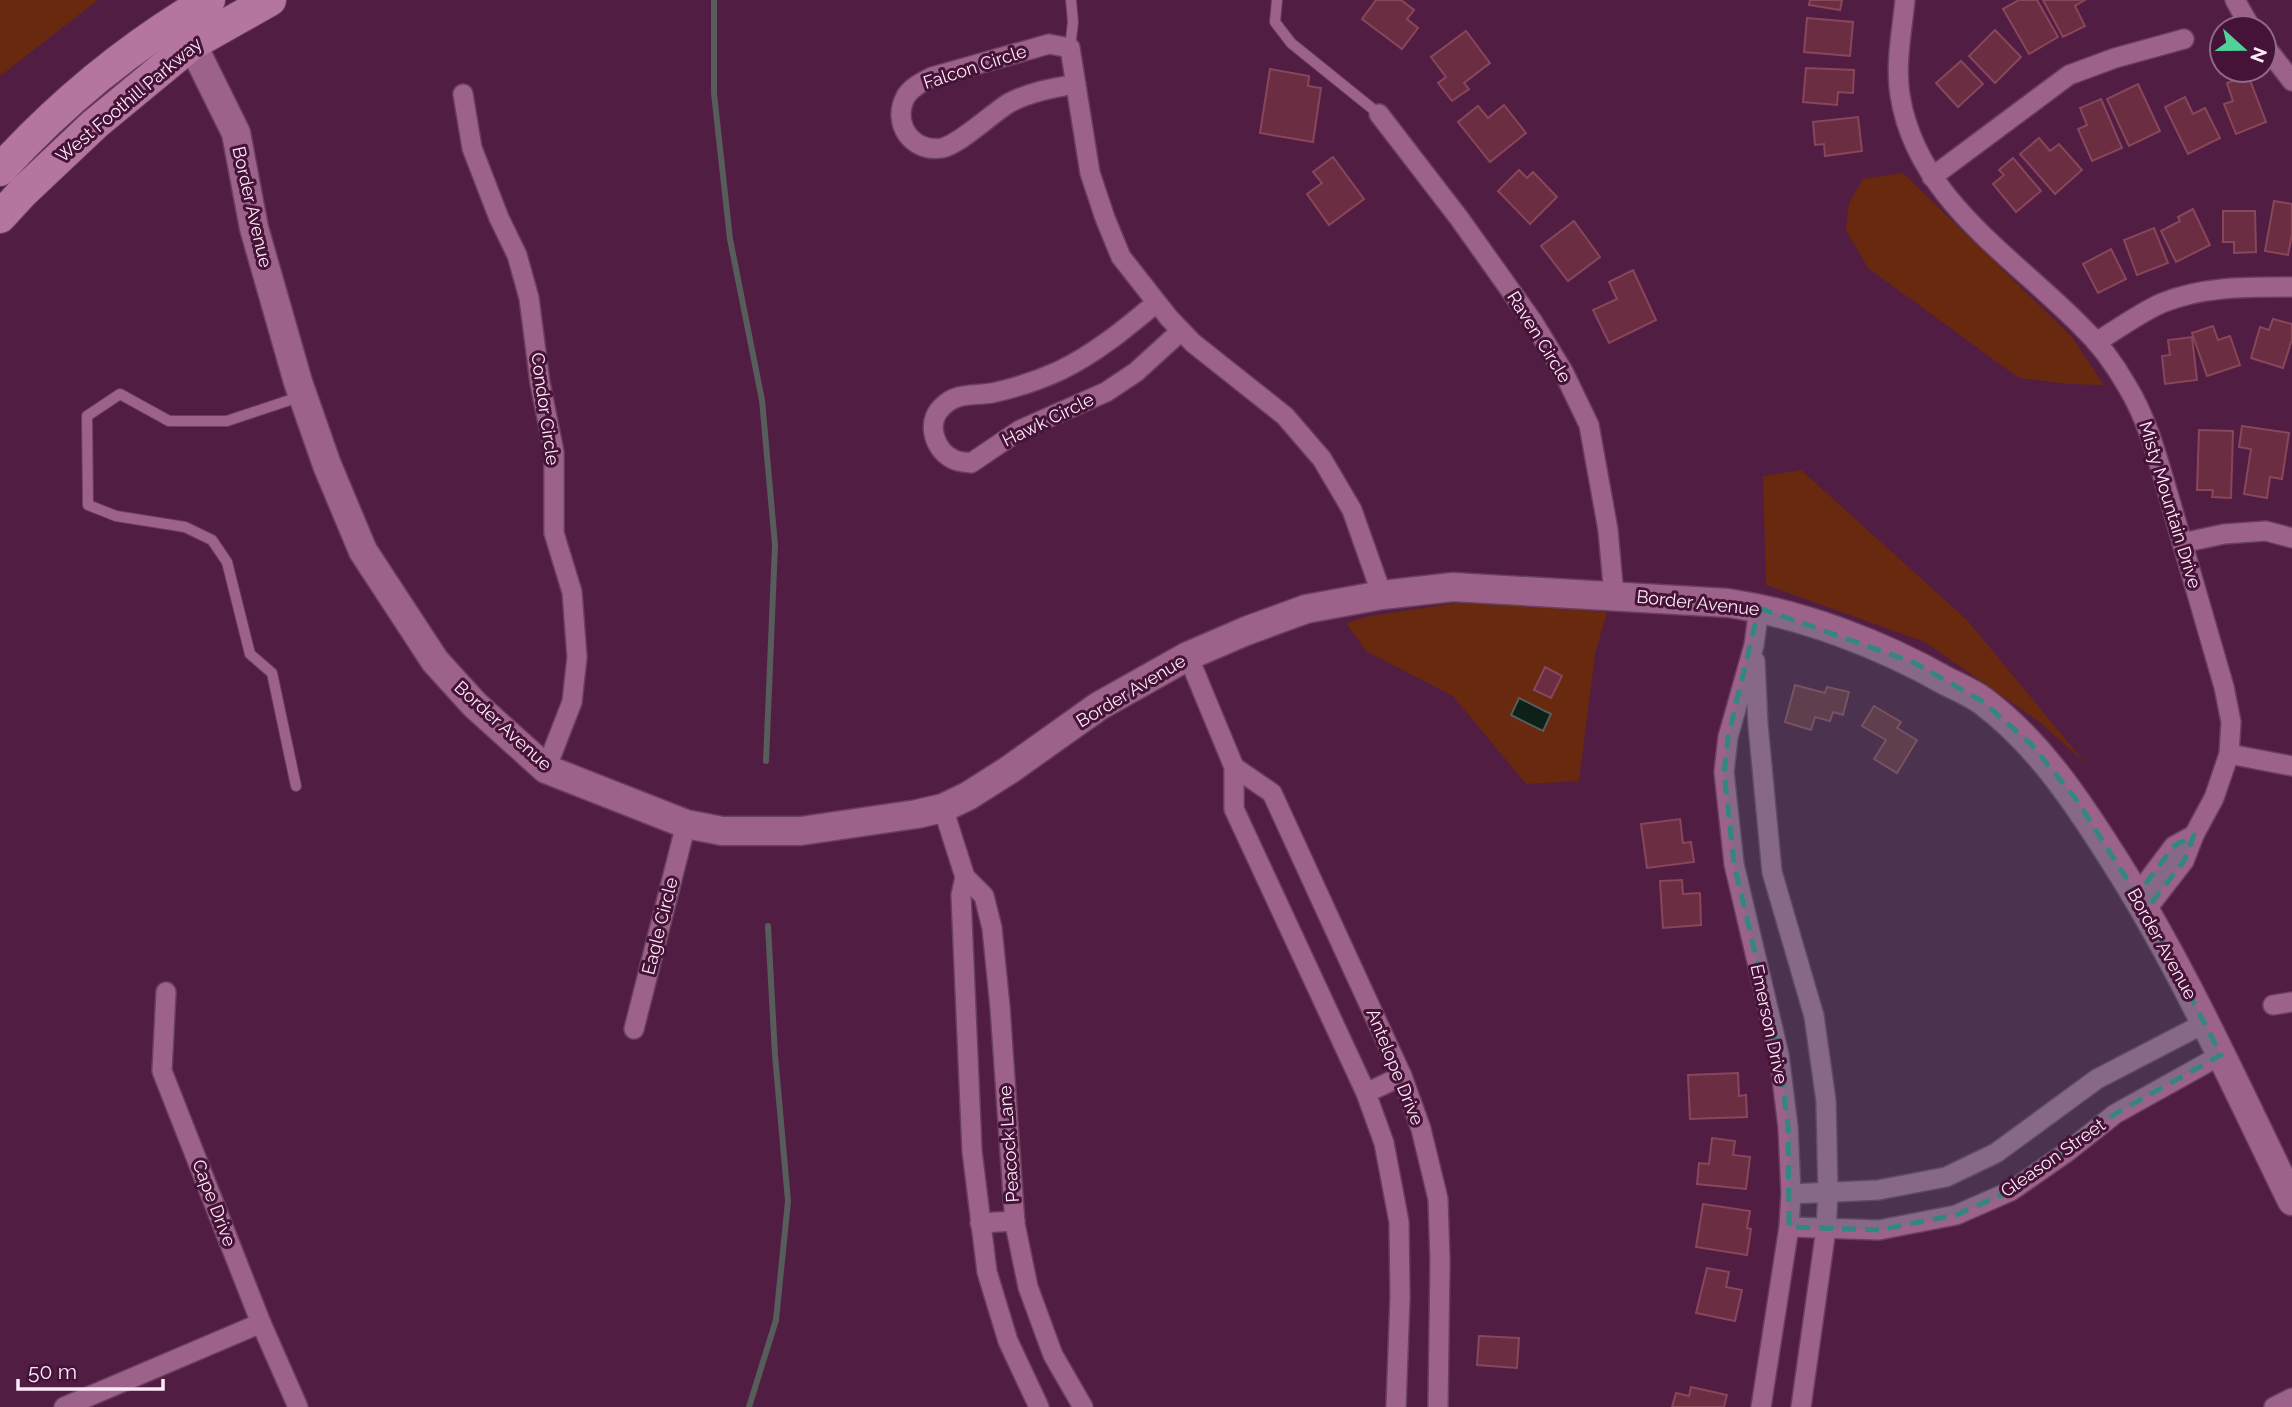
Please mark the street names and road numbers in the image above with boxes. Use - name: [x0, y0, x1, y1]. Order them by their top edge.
- street label: West Foothill Parkway: [52, 32, 206, 167]
- street label: Falcon Circle: [921, 40, 1030, 93]
- street label: Border Avenue: [228, 144, 277, 270]
- street label: Raven Circle: [1503, 287, 1576, 387]
- street label: Condor Circle: [527, 351, 564, 467]
- street label: Hawk Circle: [999, 388, 1097, 451]
- street label: Misty Mountain Drive: [2135, 419, 2206, 591]
- street label: Border Avenue: [1635, 586, 1761, 619]
- street label: Border Avenue: [1072, 650, 1189, 731]
- street label: Border Avenue: [450, 676, 557, 775]
- street label: Eagle Circle: [637, 875, 682, 977]
- street label: Border Avenue: [2123, 885, 2202, 1003]
- street label: Emerson Drive: [1747, 962, 1793, 1086]
- street label: Antelope Drive: [1363, 1005, 1429, 1129]
- street label: Peacock Lane: [994, 1084, 1023, 1203]
- street label: Gleason Street: [1996, 1114, 2109, 1201]
- street label: Cape Drive: [188, 1156, 241, 1250]

